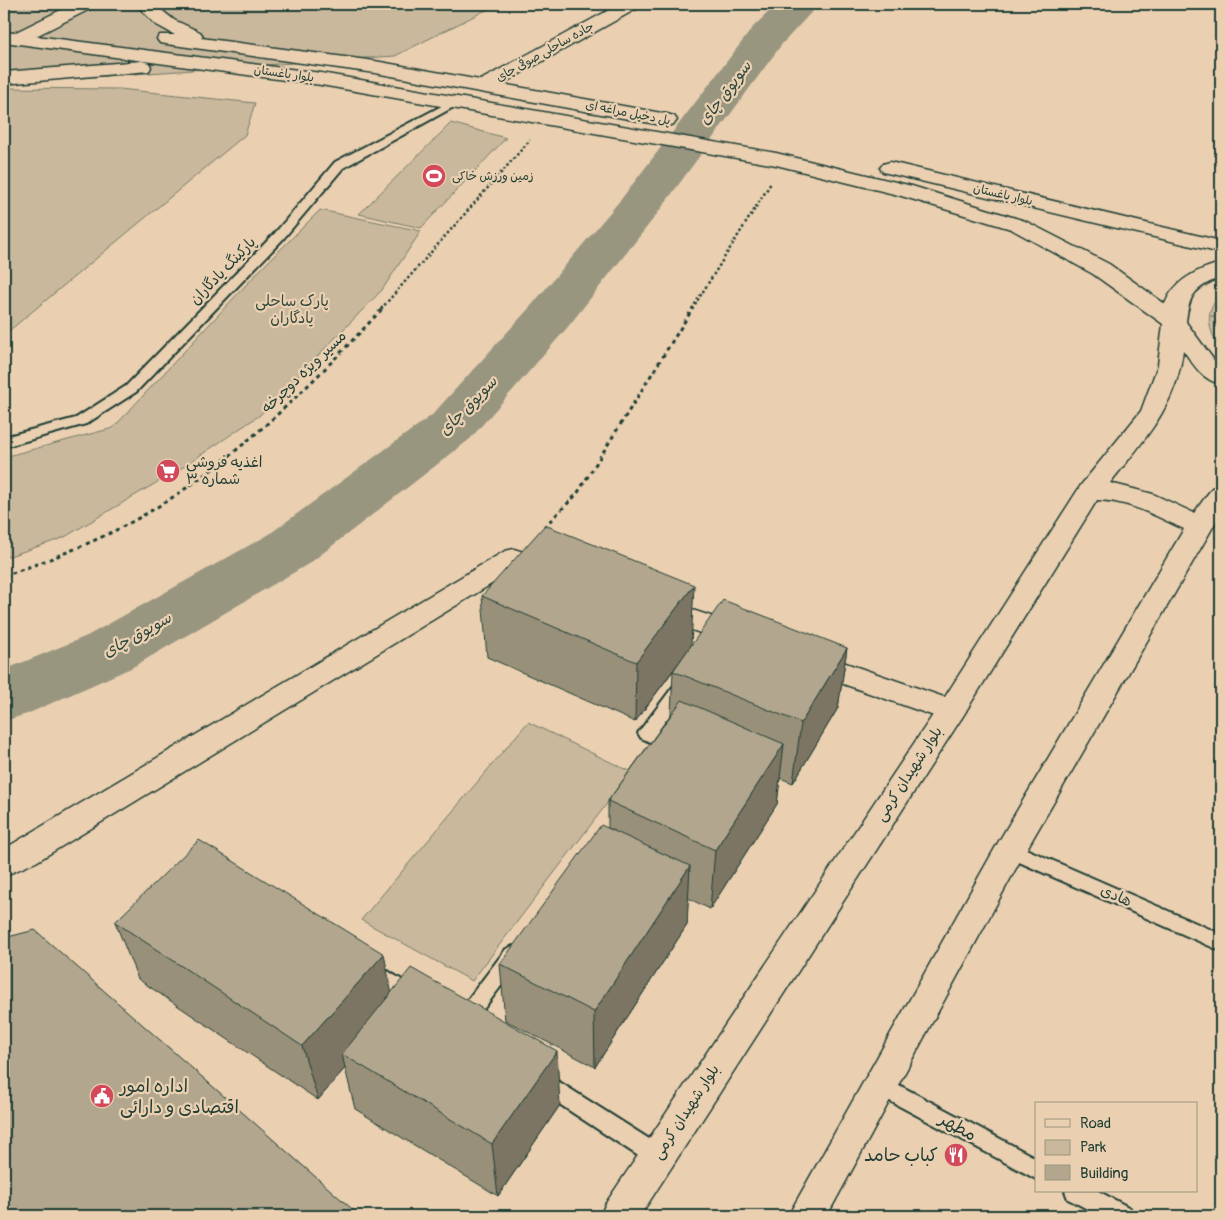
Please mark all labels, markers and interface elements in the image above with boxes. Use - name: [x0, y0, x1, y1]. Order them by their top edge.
- street label: جاده ساحلی صوفی چای: [493, 18, 597, 85]
- water label: سویوق چای: [694, 56, 756, 129]
- street label: بلوار باغستان: [253, 62, 315, 86]
- street label: پل دخیل مراغه ای: [584, 97, 672, 129]
- sports icon: زمین ورزش خاکی: [421, 163, 447, 189]
- place label: زمین ورزش خاکی: [452, 169, 533, 184]
- street label: بلوار باغستان: [972, 181, 1034, 209]
- street label: پارکینگ یادگاران: [186, 233, 260, 309]
- park label: پارک ساحلی یادگاران: [255, 292, 329, 328]
- street label: مسیر ویژه دوچرخه: [257, 327, 351, 417]
- water label: سویوق چای: [435, 372, 502, 440]
- place label: اغذیه فروشی شماره ۳: [186, 453, 262, 489]
- supermarket icon: اغذیه فروشی شماره ۳: [155, 458, 181, 484]
- water label: سویوق چای: [99, 608, 175, 662]
- street label: بلوار شهیدان کرمی: [871, 723, 947, 825]
- street label: هادی: [1097, 881, 1135, 911]
- street label: بلوار شهیدان کرمی: [648, 1061, 724, 1163]
- place label: اداره امور اقتصادی و دارائی: [118, 1075, 239, 1119]
- public building icon: اداره امور اقتصادی و دارائی: [89, 1083, 115, 1109]
- legend: [1035, 1102, 1198, 1192]
- street label: مطهر: [934, 1106, 981, 1147]
- text: Road: [1080, 1114, 1111, 1133]
- text: Park: [1080, 1138, 1107, 1157]
- restaurant icon: کباب حامد: [943, 1142, 969, 1168]
- place label: کباب حامد: [864, 1144, 938, 1167]
- text: Building: [1080, 1164, 1128, 1183]

